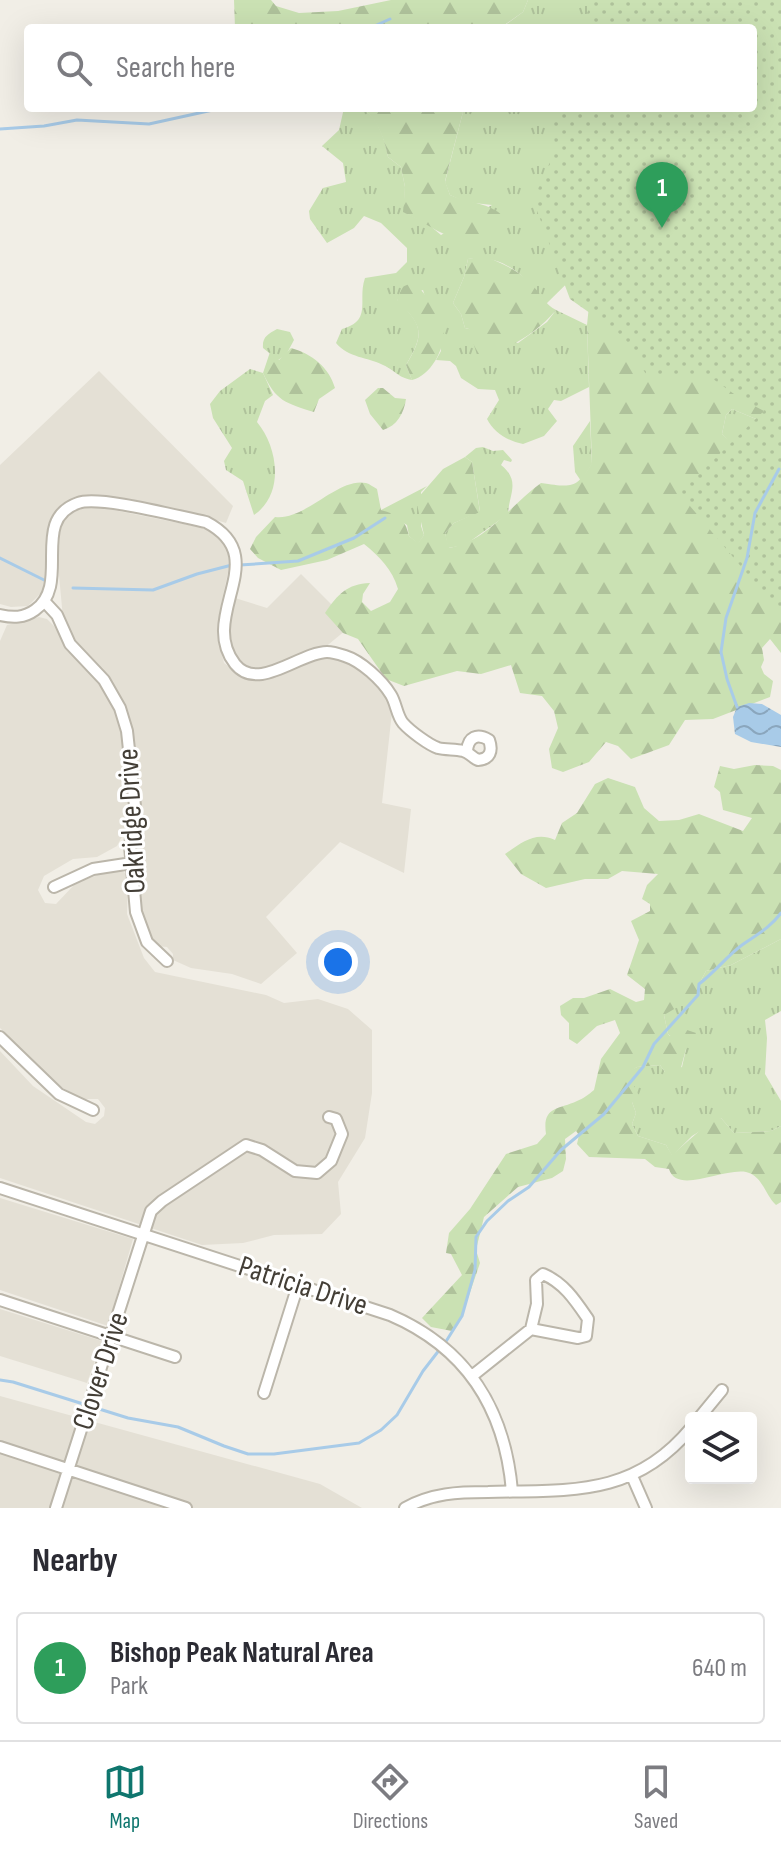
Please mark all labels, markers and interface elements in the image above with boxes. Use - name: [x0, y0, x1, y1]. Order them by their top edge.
- search box: [24, 24, 757, 112]
- icon: search: [52, 46, 96, 90]
- text: Search here: [116, 50, 235, 86]
- pin: 1: [636, 162, 688, 228]
- street label: Oakridge Drive: [110, 748, 154, 894]
- your location: [318, 942, 358, 982]
- street label: Patricia Drive: [234, 1248, 372, 1324]
- street label: Clover Drive: [65, 1308, 137, 1434]
- map controls: [685, 1412, 757, 1484]
- button: layers: [685, 1412, 757, 1484]
- text: Nearby: [32, 1540, 118, 1581]
- text: Bishop Peak Natural Area: [110, 1635, 374, 1671]
- text: 1: [55, 1653, 65, 1684]
- text: 640 m: [692, 1653, 747, 1684]
- text: Park: [110, 1671, 148, 1702]
- tab: Map: [103, 1760, 147, 1835]
- tab: Directions: [353, 1760, 428, 1835]
- tab: Saved: [634, 1760, 678, 1835]

